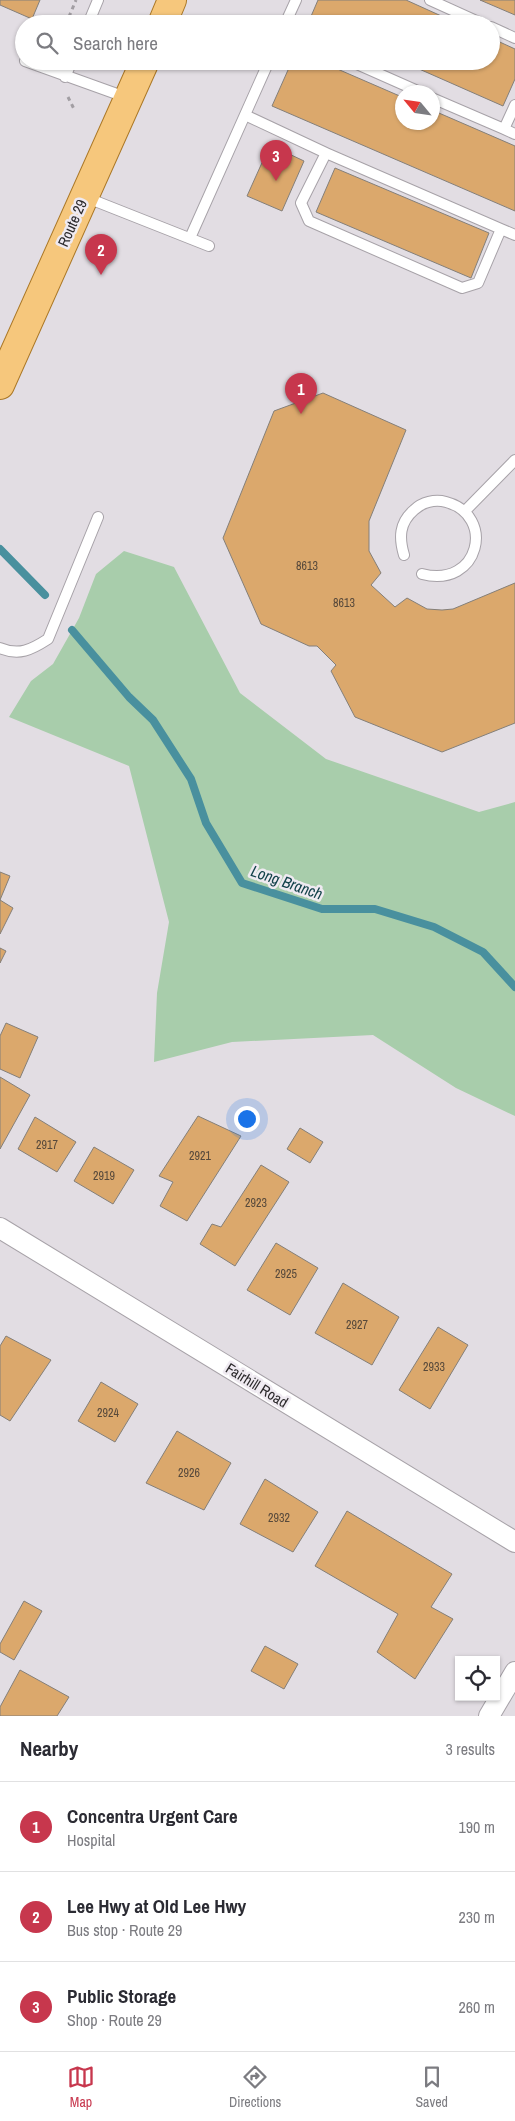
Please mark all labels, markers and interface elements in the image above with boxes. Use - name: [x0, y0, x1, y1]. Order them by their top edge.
- search box: [15, 15, 500, 70]
- icon: search: [33, 29, 61, 57]
- text: Search here: [73, 30, 158, 56]
- north arrow: [395, 85, 440, 130]
- pin: 3: [260, 140, 292, 181]
- street label: Route 29: [52, 196, 92, 250]
- pin: 2: [85, 234, 117, 275]
- pin: 1: [285, 373, 317, 414]
- house number: 8613: [296, 558, 318, 574]
- house number: 8613: [333, 595, 355, 611]
- water label: Long Branch: [248, 859, 326, 905]
- your location: [234, 1106, 260, 1132]
- house number: 2917: [36, 1137, 58, 1153]
- house number: 2921: [189, 1148, 211, 1164]
- house number: 2919: [93, 1168, 115, 1184]
- house number: 2923: [245, 1195, 267, 1211]
- house number: 2925: [275, 1266, 297, 1282]
- house number: 2927: [346, 1317, 368, 1333]
- street label: Fairhill Road: [222, 1358, 292, 1412]
- house number: 2933: [423, 1359, 445, 1375]
- house number: 2924: [97, 1405, 119, 1421]
- house number: 2926: [178, 1465, 200, 1481]
- house number: 2932: [268, 1510, 290, 1526]
- map controls: [455, 1656, 500, 1701]
- button: locate: [455, 1656, 500, 1701]
- text: Nearby: [20, 1734, 78, 1763]
- text: 3 results: [445, 1738, 495, 1760]
- text: Concentra Urgent Care: [67, 1803, 238, 1829]
- text: 1: [32, 1816, 40, 1838]
- text: 190 m: [459, 1816, 495, 1838]
- text: Hospital: [67, 1829, 115, 1851]
- text: Lee Hwy at Old Lee Hwy: [67, 1893, 246, 1919]
- text: 2: [32, 1906, 40, 1928]
- text: 230 m: [459, 1906, 495, 1928]
- text: Bus stop · Route 29: [67, 1919, 182, 1941]
- text: Public Storage: [67, 1983, 176, 2009]
- text: 3: [32, 1996, 40, 2018]
- text: 260 m: [459, 1996, 495, 2018]
- text: Shop · Route 29: [67, 2009, 162, 2031]
- tab: Map: [67, 2063, 95, 2111]
- tab: Directions: [229, 2063, 281, 2111]
- tab: Saved: [415, 2063, 448, 2111]

